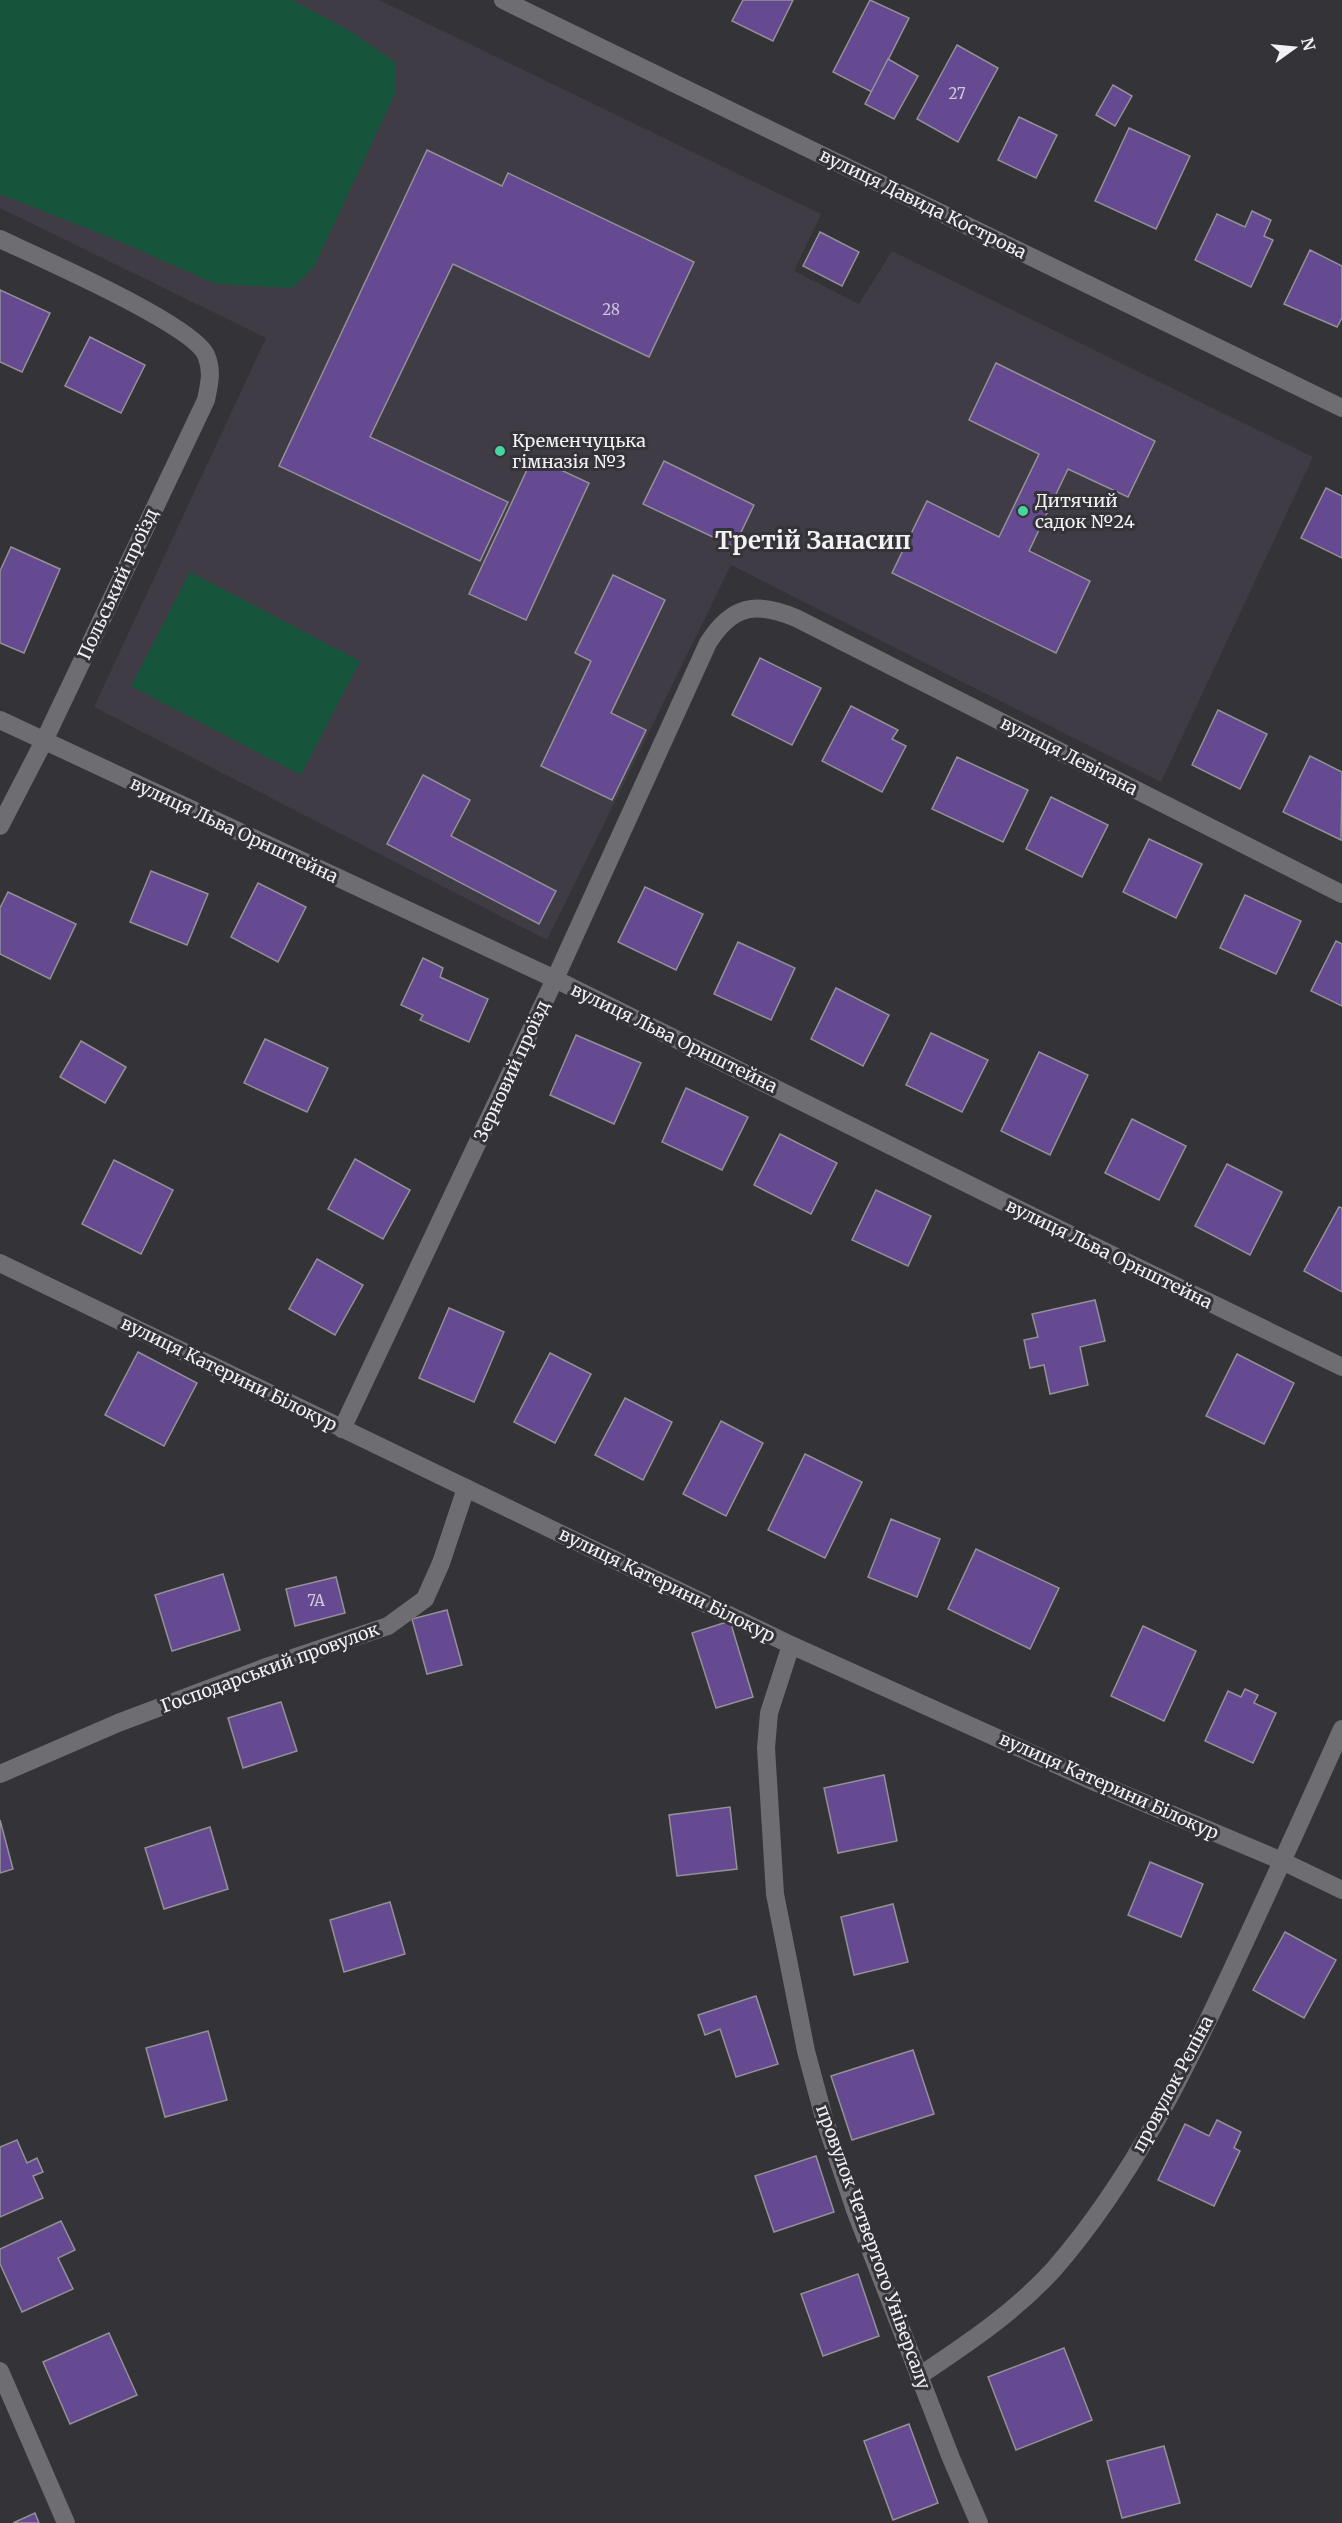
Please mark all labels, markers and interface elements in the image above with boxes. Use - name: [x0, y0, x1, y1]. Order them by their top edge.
- north arrow: [1264, 18, 1324, 78]
- text: N: [1297, 35, 1320, 53]
- house number: 27: [949, 84, 966, 103]
- street label: вулиця Давида Кострова: [816, 143, 1031, 264]
- house number: 28: [602, 300, 620, 319]
- place label: Кременчуцька гімназія №3: [512, 429, 646, 473]
- marker: Кременчуцька гімназія №3: [493, 444, 507, 458]
- place label: Дитячий садок №24: [1035, 489, 1135, 533]
- street label: Польський проїзд: [72, 504, 163, 663]
- marker: Дитячий садок №24: [1016, 504, 1030, 518]
- district label: Третій Занасип: [715, 525, 911, 556]
- street label: вулиця Левітана: [997, 711, 1142, 800]
- street label: вулиця Льва Орнштейна: [127, 771, 342, 888]
- street label: вулиця Льва Орнштейна: [567, 977, 782, 1098]
- street label: Зерновий проїзд: [469, 997, 554, 1145]
- street label: вулиця Льва Орнштейна: [1002, 1193, 1217, 1314]
- street label: вулиця Катерини Білокур: [117, 1311, 341, 1436]
- street label: вулиця Катерини Білокур: [555, 1522, 779, 1647]
- house number: 7А: [307, 1591, 325, 1610]
- street label: Господарський провулок: [157, 1617, 383, 1718]
- street label: вулиця Катерини Білокур: [996, 1727, 1222, 1844]
- street label: провулок Рєпіна: [1127, 2011, 1218, 2156]
- street label: провулок Четвертого Універсалу: [811, 2101, 936, 2393]

